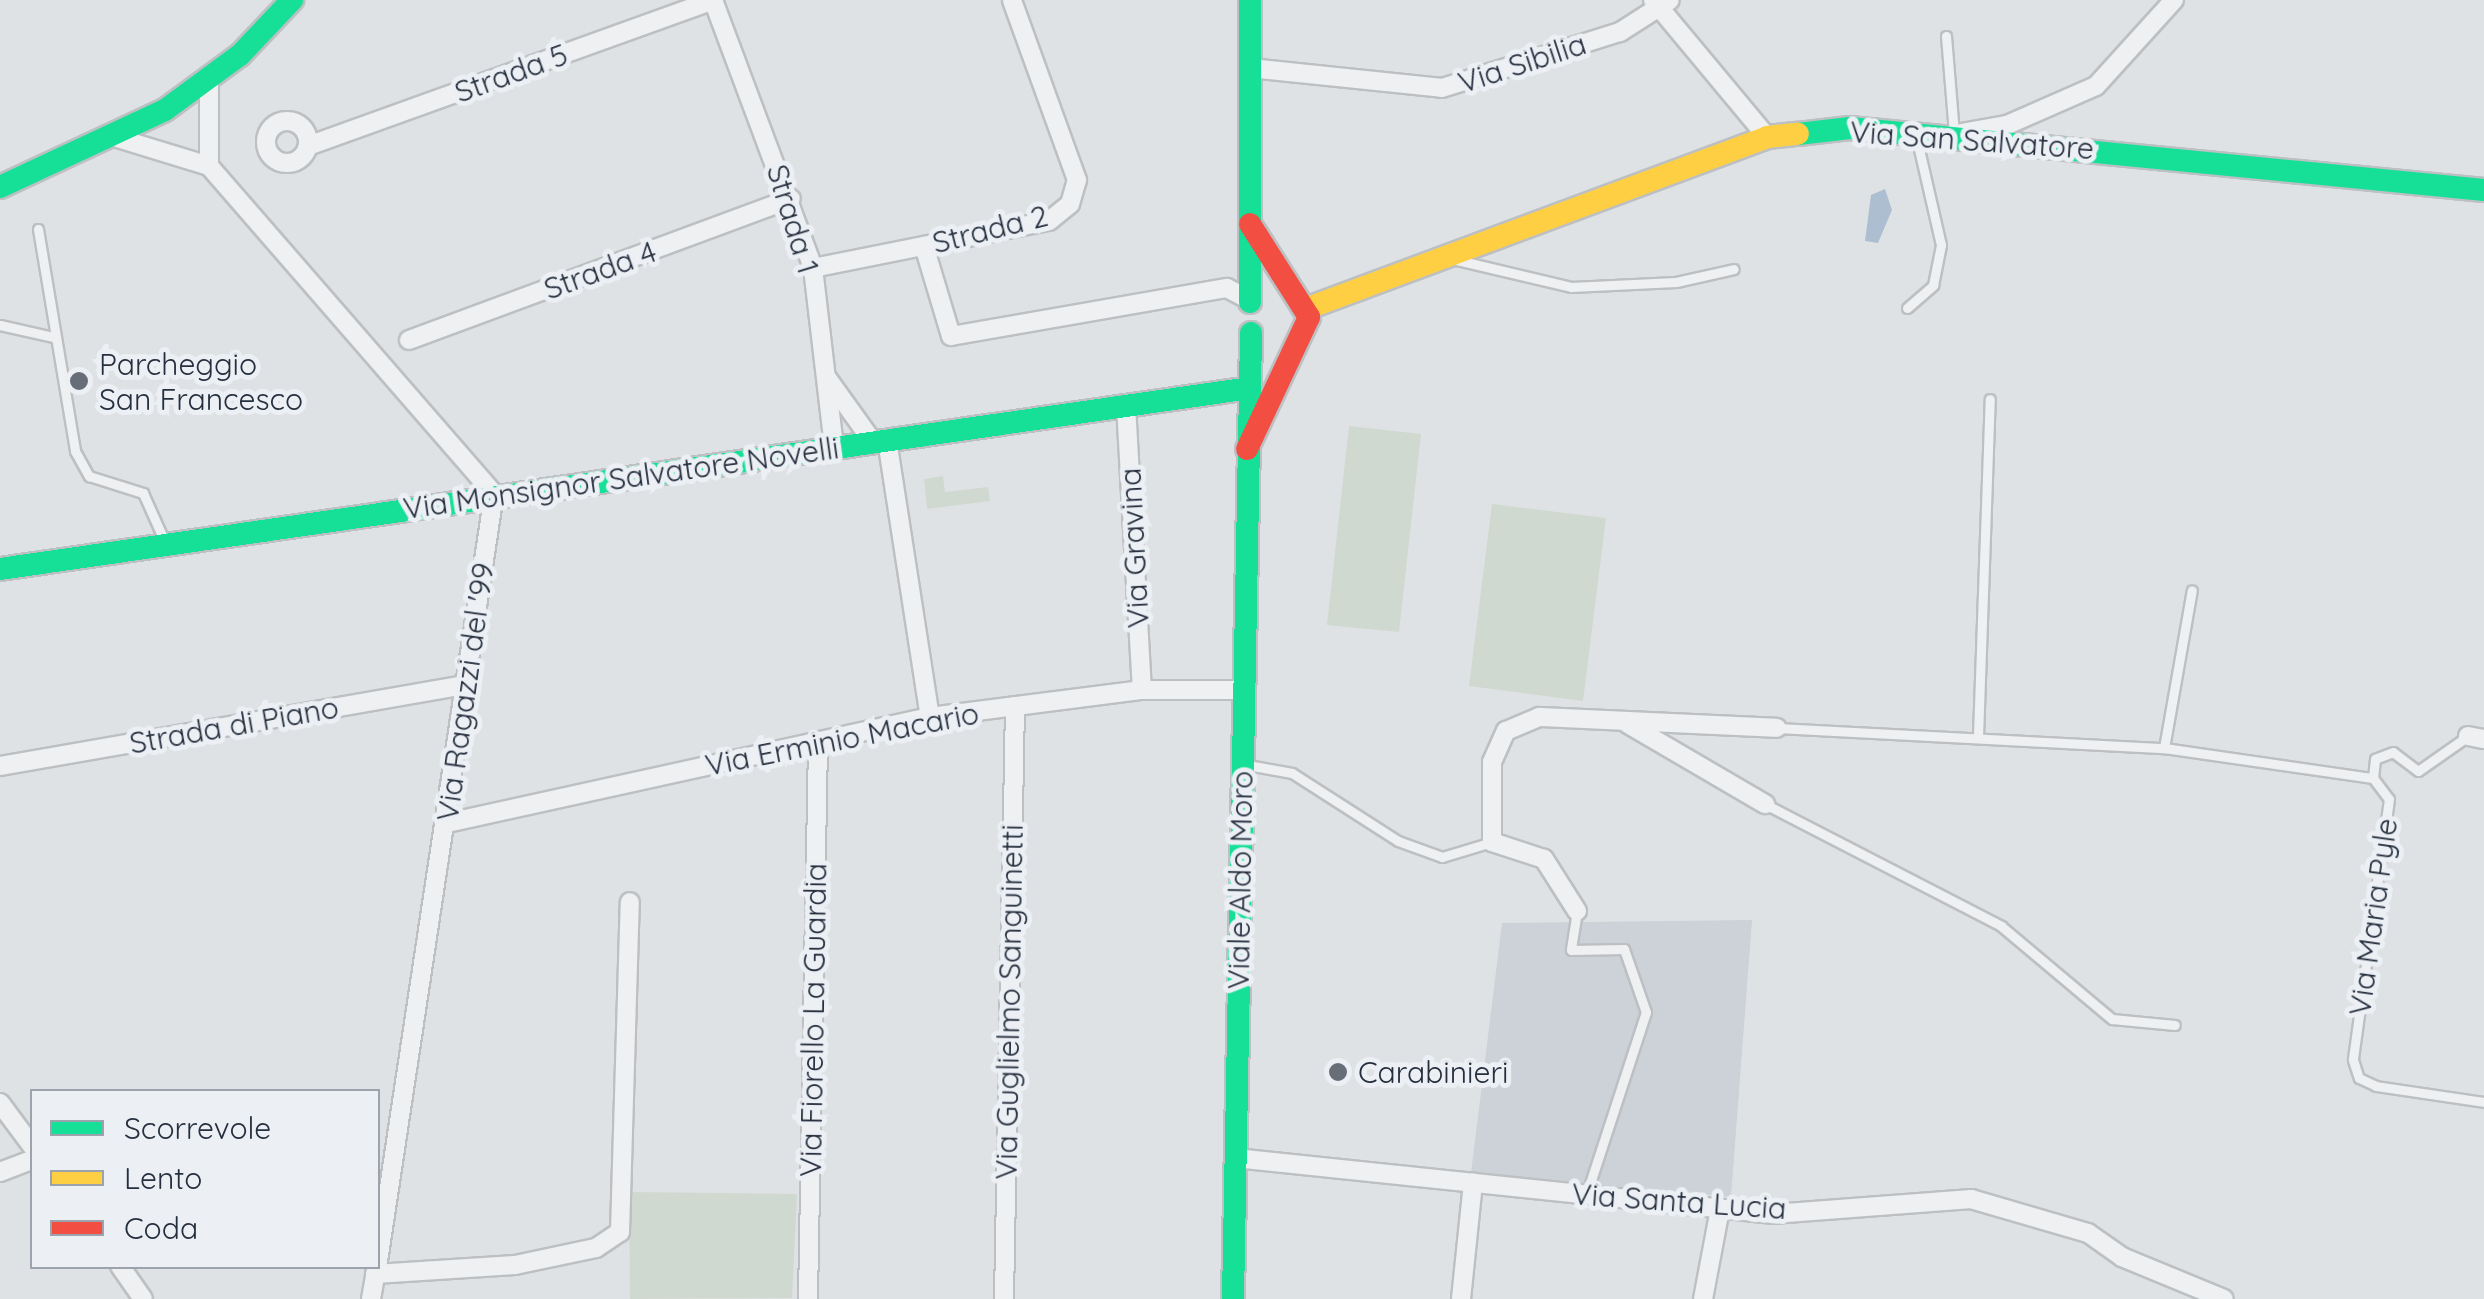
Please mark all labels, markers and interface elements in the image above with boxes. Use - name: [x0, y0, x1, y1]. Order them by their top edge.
- street label: Via Sibilia: [1454, 25, 1590, 101]
- street label: Strada 5: [450, 36, 572, 110]
- street label: Via San Salvatore: [1849, 114, 2095, 166]
- street label: Strada 1: [759, 160, 827, 278]
- street label: Strada 2: [929, 197, 1051, 261]
- street label: Strada 4: [539, 233, 661, 307]
- place label: Parcheggio San Francesco: [99, 346, 303, 416]
- marker: Parcheggio San Francesco: [68, 370, 90, 392]
- street label: Via Monsignor Salvatore Novelli: [401, 430, 841, 526]
- street label: Via Gravina: [1112, 467, 1156, 629]
- street label: Via Ragazzi del '99: [429, 560, 501, 824]
- street label: Strada di Piano: [127, 689, 341, 761]
- street label: Via Erminio Macario: [702, 695, 982, 783]
- street label: Viale Aldo Moro: [1220, 770, 1260, 990]
- street label: Via Maria Pyle: [2341, 816, 2405, 1018]
- street label: Via Guglielmo Sanguinetti: [988, 824, 1030, 1180]
- street label: Via Fiorello La Guardia: [792, 863, 834, 1177]
- place label: Carabinieri: [1358, 1054, 1508, 1090]
- marker: Carabinieri: [1327, 1061, 1349, 1083]
- legend: [30, 1089, 380, 1269]
- text: Scorrevole: [124, 1109, 271, 1147]
- text: Lento: [124, 1159, 202, 1197]
- street label: Via Santa Lucia: [1571, 1176, 1787, 1226]
- text: Coda: [124, 1209, 198, 1247]

